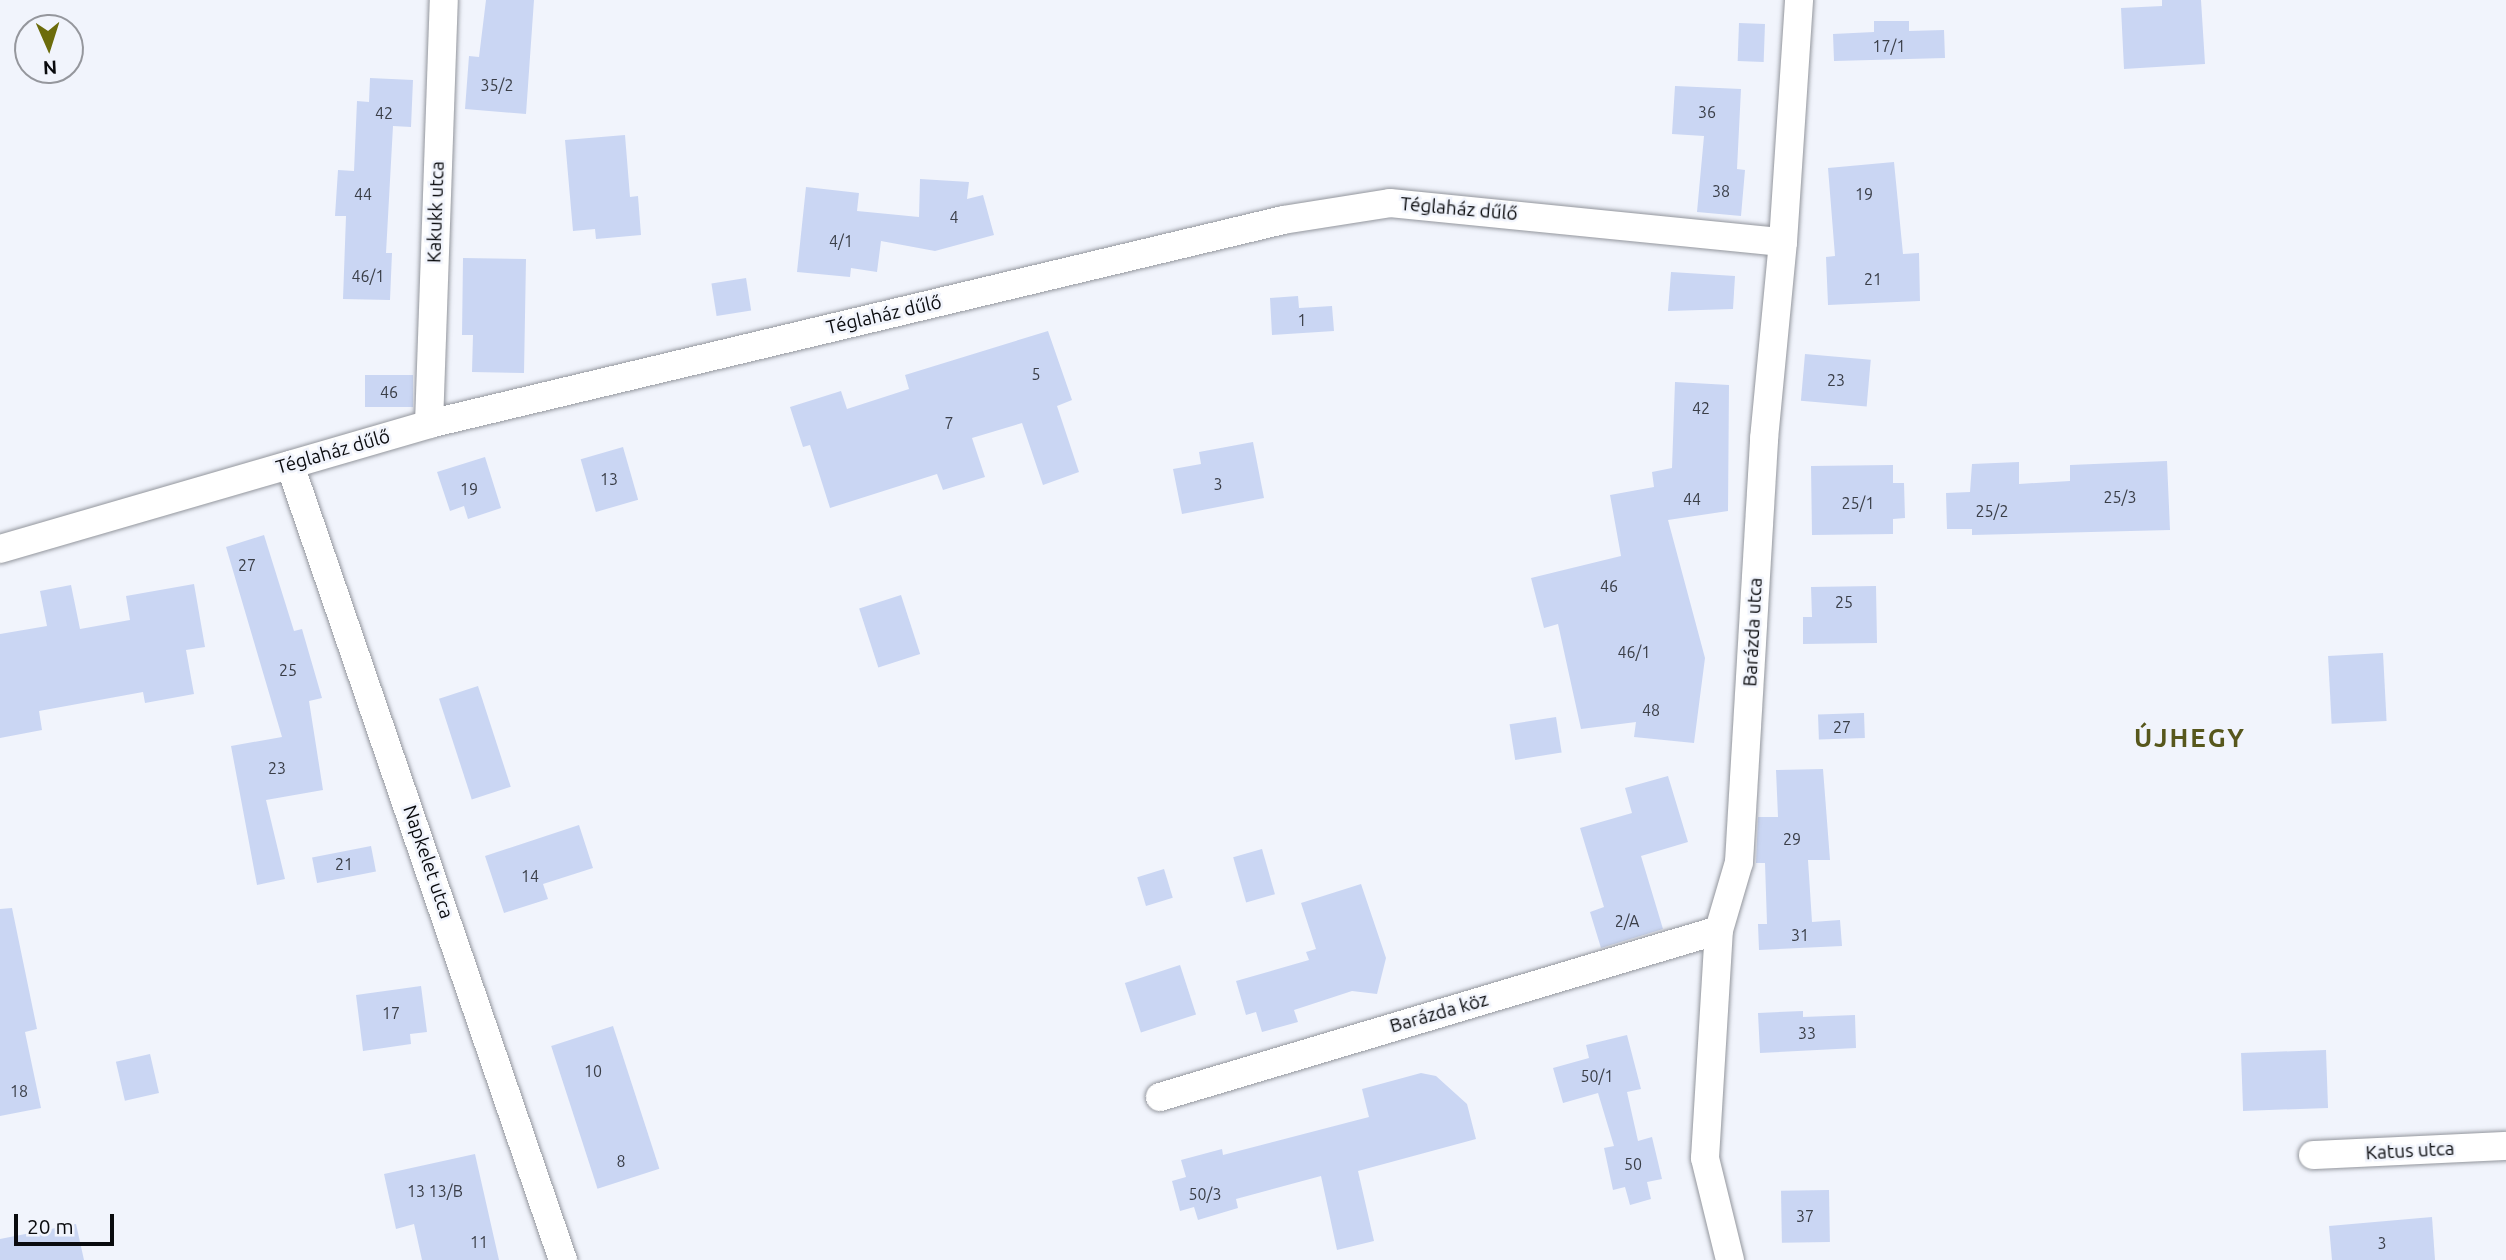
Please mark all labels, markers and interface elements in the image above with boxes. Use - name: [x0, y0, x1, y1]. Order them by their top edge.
- north arrow: [14, 14, 84, 84]
- house number: 17/1: [1873, 36, 1905, 56]
- text: N: [42, 57, 58, 79]
- house number: 35/2: [481, 75, 513, 95]
- house number: 36: [1698, 102, 1716, 122]
- house number: 42: [375, 103, 393, 123]
- street label: Kakukk utca: [423, 161, 449, 263]
- house number: 38: [1712, 181, 1730, 201]
- house number: 44: [354, 184, 372, 204]
- house number: 19: [1855, 184, 1873, 204]
- street label: Téglaház dűlő: [1399, 193, 1519, 225]
- house number: 4: [949, 207, 959, 227]
- house number: 4/1: [829, 231, 853, 251]
- house number: 46/1: [352, 266, 384, 286]
- house number: 21: [1864, 269, 1882, 289]
- street label: Téglaház dűlő: [824, 291, 944, 339]
- house number: 1: [1297, 310, 1307, 330]
- house number: 5: [1031, 364, 1041, 384]
- house number: 23: [1827, 370, 1845, 390]
- house number: 46: [380, 382, 398, 402]
- house number: 42: [1692, 398, 1710, 418]
- house number: 7: [944, 413, 954, 433]
- street label: Téglaház dűlő: [273, 425, 393, 479]
- house number: 13: [600, 469, 618, 489]
- house number: 3: [1213, 474, 1223, 494]
- house number: 19: [460, 479, 478, 499]
- house number: 25/3: [2104, 487, 2136, 507]
- house number: 44: [1683, 489, 1701, 509]
- house number: 25/1: [1842, 493, 1874, 513]
- house number: 25/2: [1976, 501, 2008, 521]
- house number: 27: [238, 555, 256, 575]
- house number: 46: [1600, 576, 1618, 596]
- street label: Barázda utca: [1739, 577, 1767, 687]
- house number: 25: [1835, 592, 1853, 612]
- house number: 46/1: [1618, 642, 1650, 662]
- house number: 25: [279, 660, 297, 680]
- house number: 48: [1642, 700, 1660, 720]
- house number: 27: [1833, 717, 1851, 737]
- district label: ÚJHEGY: [2135, 722, 2245, 754]
- house number: 23: [268, 758, 286, 778]
- street label: Napkelet utca: [398, 802, 458, 922]
- house number: 29: [1783, 829, 1801, 849]
- house number: 21: [335, 854, 353, 874]
- house number: 14: [521, 866, 539, 886]
- house number: 2/A: [1615, 911, 1639, 931]
- house number: 31: [1791, 925, 1809, 945]
- street label: Barázda köz: [1387, 988, 1491, 1038]
- house number: 17: [382, 1003, 400, 1023]
- house number: 33: [1798, 1023, 1816, 1043]
- house number: 10: [584, 1061, 602, 1081]
- house number: 50/1: [1581, 1066, 1613, 1086]
- house number: 18: [10, 1081, 28, 1101]
- street label: Katus utca: [2365, 1137, 2455, 1165]
- house number: 8: [616, 1151, 626, 1171]
- house number: 50: [1624, 1154, 1642, 1174]
- house number: 13 13/B: [407, 1181, 463, 1201]
- house number: 50/3: [1189, 1184, 1221, 1204]
- scale bar: [18, 1200, 117, 1244]
- house number: 37: [1796, 1206, 1814, 1226]
- text: 20 m: [27, 1214, 74, 1238]
- house number: 11: [470, 1232, 488, 1252]
- house number: 3: [2377, 1233, 2387, 1253]

